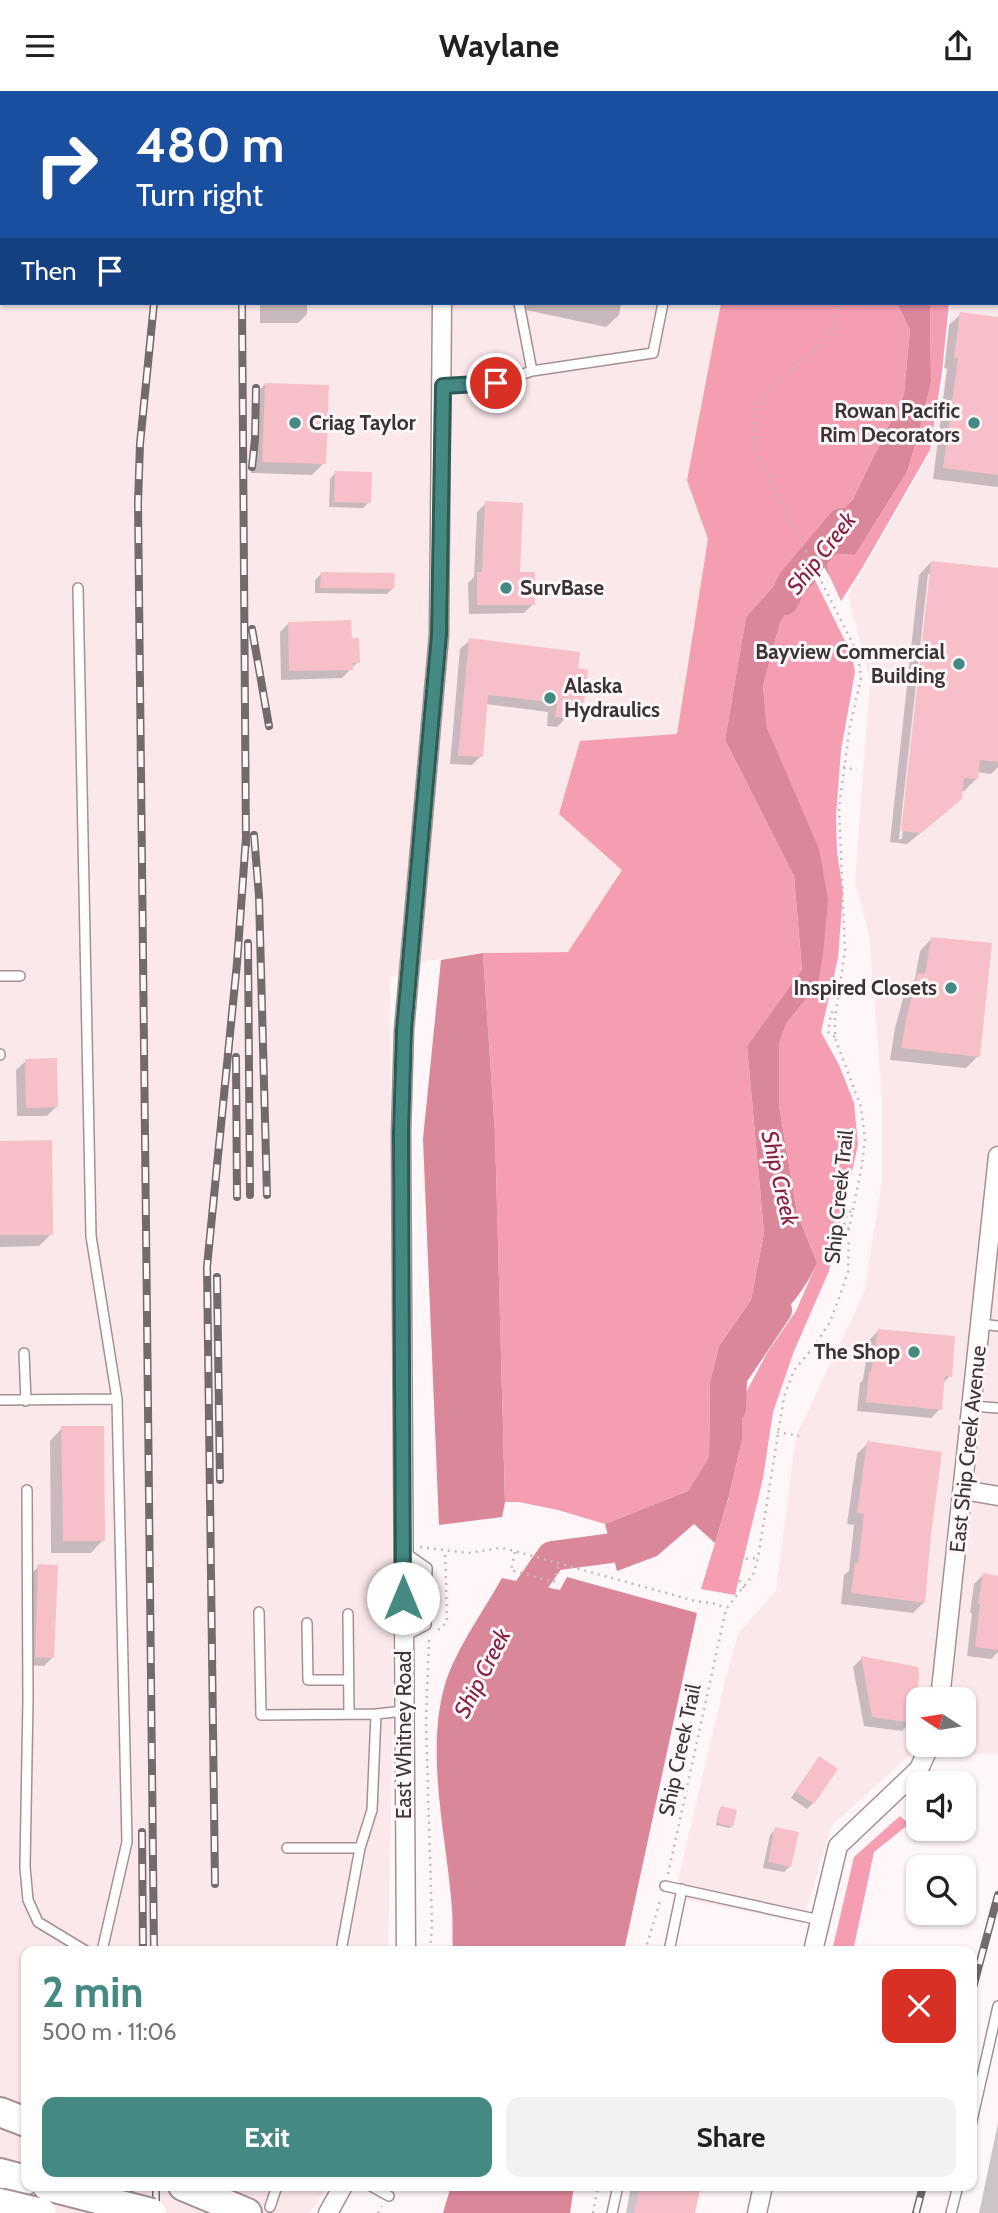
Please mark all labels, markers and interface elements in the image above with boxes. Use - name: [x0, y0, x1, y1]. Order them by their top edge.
- text: Waylane: [439, 26, 559, 65]
- icon: menu: [21, 27, 59, 65]
- icon: share: [939, 27, 977, 65]
- text: 480 m: [136, 115, 284, 174]
- icon: right: [21, 119, 112, 210]
- text: Turn right: [136, 175, 263, 214]
- icon: arrive: [91, 252, 129, 290]
- text: Then: [21, 255, 77, 287]
- pin: [466, 353, 526, 413]
- icon: arrive: [477, 364, 515, 402]
- place label: Rowan Pacific Rim Decorators: [820, 398, 960, 447]
- place label: Criag Taylor: [309, 410, 416, 435]
- marker: Criag Taylor: [287, 415, 303, 431]
- marker: Rowan Pacific Rim Decorators: [966, 415, 982, 431]
- water label: Ship Creek: [780, 505, 862, 600]
- place label: SurvBase: [520, 575, 604, 600]
- marker: SurvBase: [498, 580, 514, 596]
- place label: Bayview Commercial Building: [755, 639, 945, 688]
- marker: Bayview Commercial Building: [951, 656, 967, 672]
- place label: Alaska Hydraulics: [564, 673, 660, 722]
- marker: Alaska Hydraulics: [542, 690, 558, 706]
- place label: Inspired Closets: [793, 975, 937, 1000]
- marker: Inspired Closets: [943, 980, 959, 996]
- water label: Ship Creek: [756, 1128, 805, 1229]
- street label: Ship Creek Trail: [819, 1129, 858, 1265]
- place label: The Shop: [814, 1339, 900, 1364]
- marker: The Shop: [906, 1344, 922, 1360]
- street label: East Ship Creek Avenue: [944, 1344, 991, 1554]
- position arrow: [366, 1561, 440, 1635]
- water label: Ship Creek: [448, 1623, 517, 1722]
- street label: East Whitney Road: [391, 1651, 416, 1819]
- street label: Ship Creek Trail: [653, 1681, 706, 1818]
- north arrow: [906, 1687, 976, 1757]
- map controls: [906, 1687, 976, 1925]
- button: sound: [906, 1771, 976, 1841]
- button: search: [906, 1855, 976, 1925]
- text: 2 min: [42, 1966, 143, 2018]
- button: close: [882, 1969, 956, 2043]
- text: 500 m · 11:06: [42, 2018, 177, 2046]
- button: Exit: [42, 2097, 492, 2177]
- button: Share: [506, 2097, 956, 2177]

